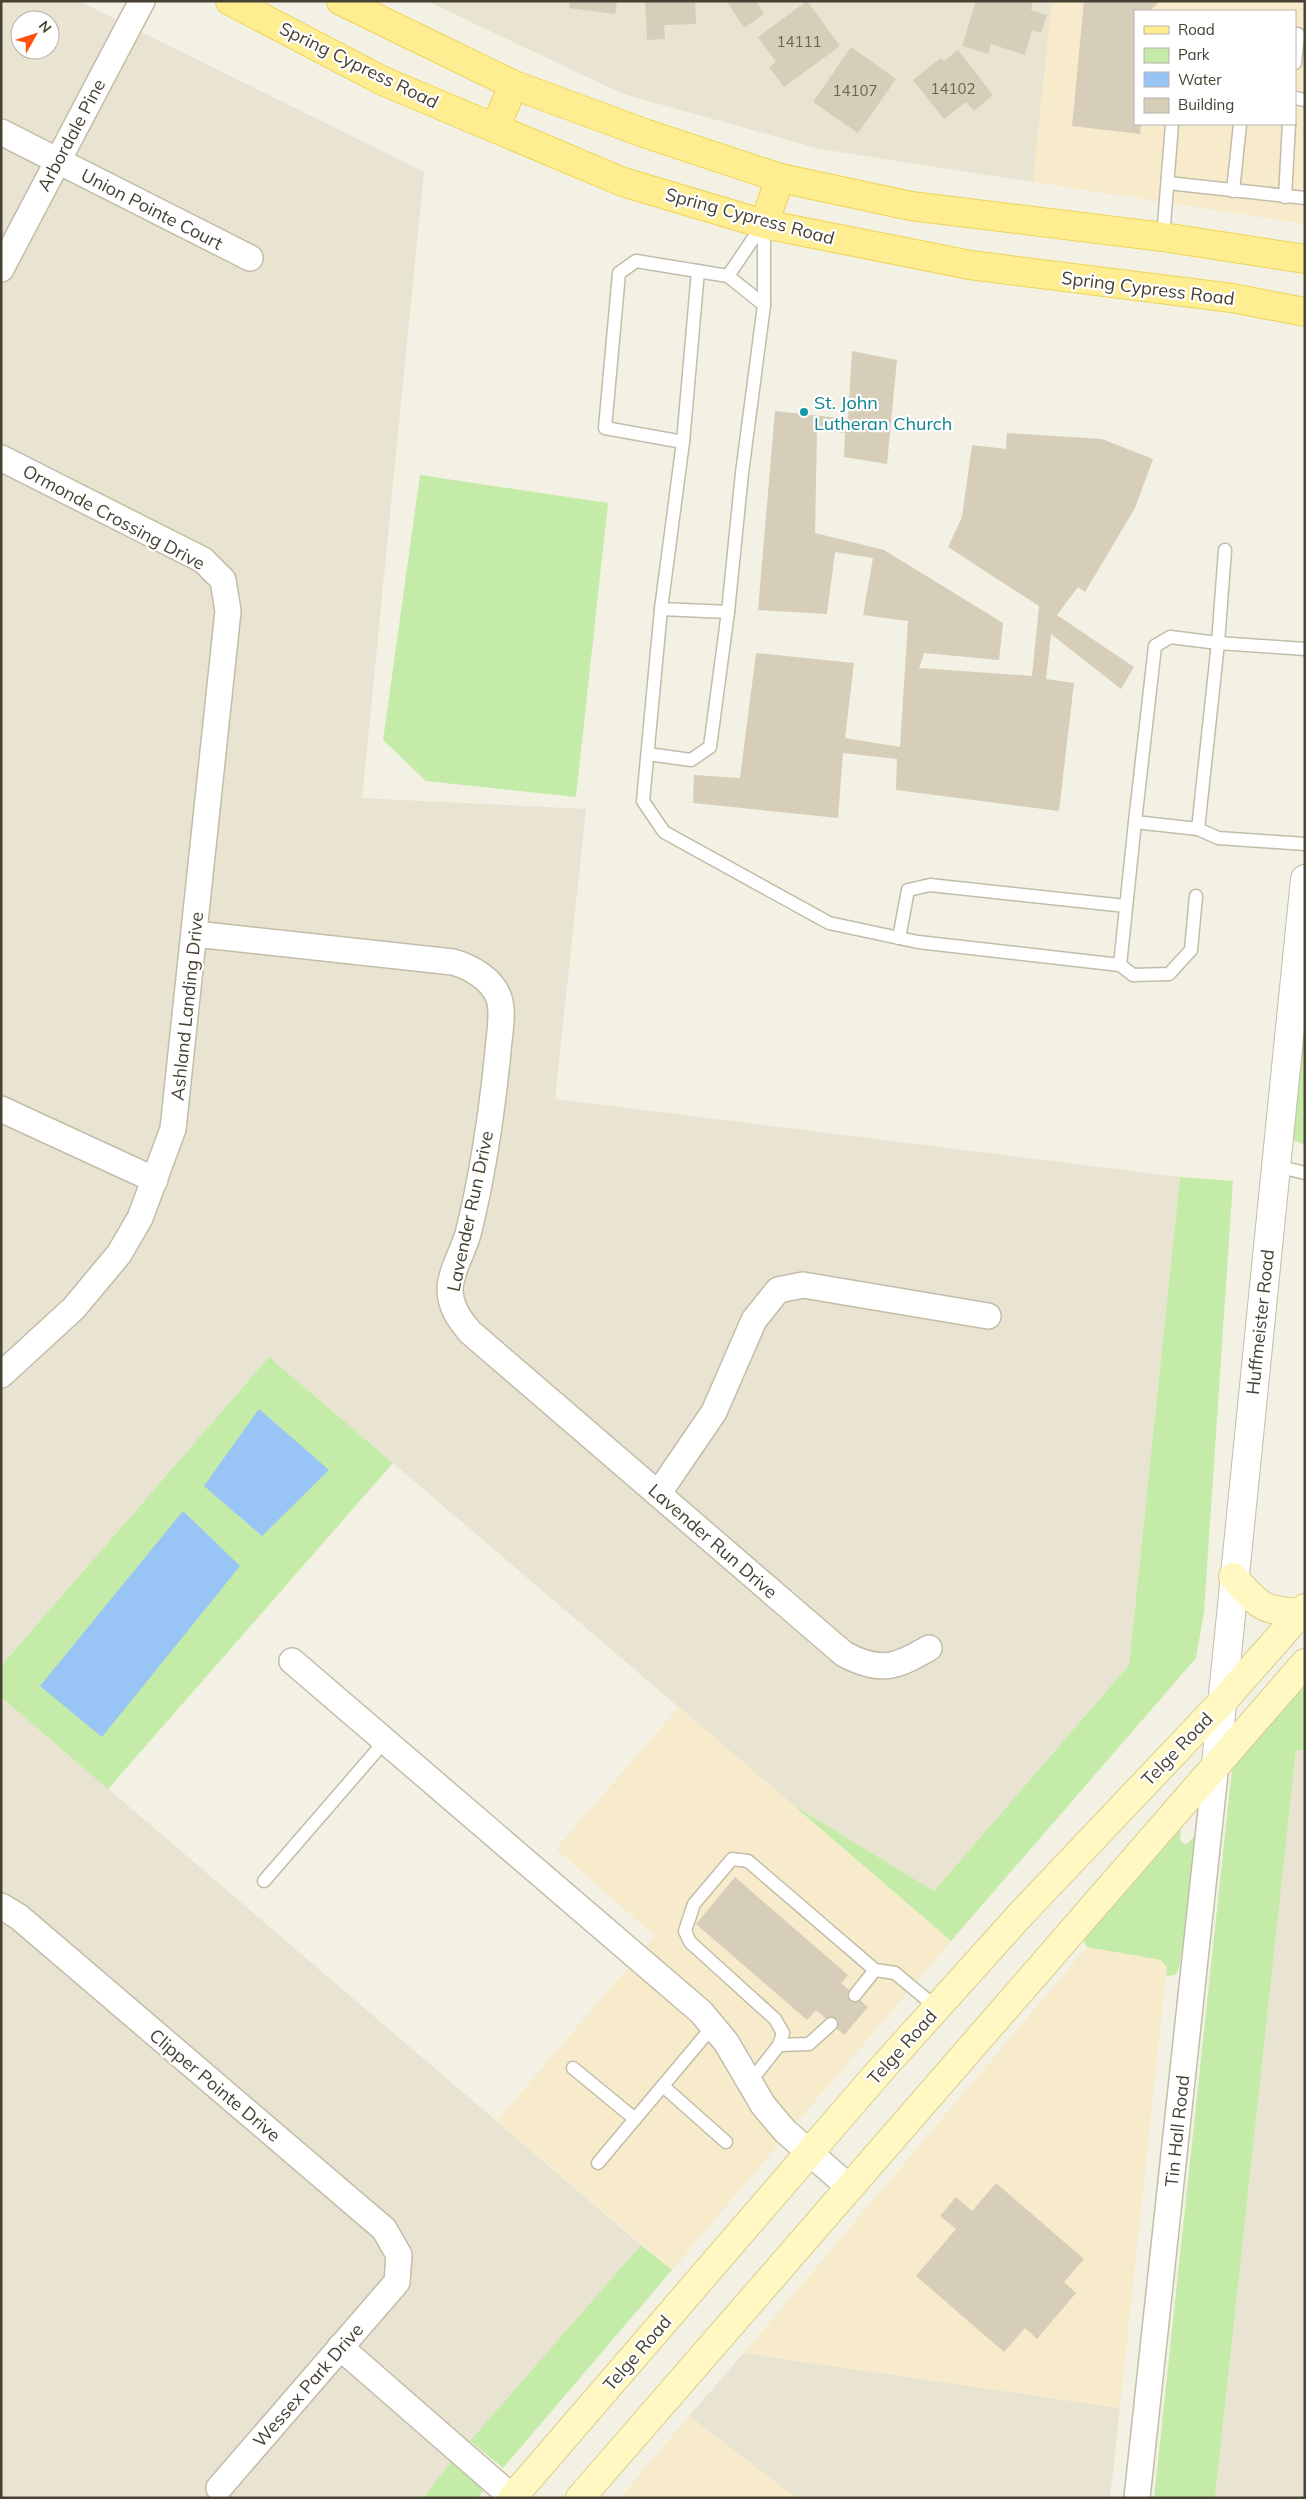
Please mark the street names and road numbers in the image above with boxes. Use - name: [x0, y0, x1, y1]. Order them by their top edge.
- street label: Spring Cypress Road: [276, 17, 442, 113]
- street label: Arbordale Pine: [32, 75, 110, 195]
- street label: Union Pointe Court: [77, 163, 227, 255]
- street label: Spring Cypress Road: [663, 182, 837, 250]
- street label: Spring Cypress Road: [1060, 266, 1236, 310]
- street label: Ormonde Crossing Drive: [19, 459, 209, 575]
- street label: Ashland Landing Drive: [166, 911, 208, 1101]
- street label: Lavender Run Drive: [442, 1129, 498, 1293]
- street label: Huffmeister Road: [1241, 1248, 1279, 1396]
- street label: Lavender Run Drive: [644, 1479, 782, 1603]
- street label: Telge Road: [1136, 1708, 1218, 1790]
- street label: Telge Road: [862, 2005, 942, 2089]
- street label: Clipper Pointe Drive: [145, 2023, 285, 2147]
- street label: Tin Hall Road: [1160, 2074, 1194, 2188]
- street label: Telge Road: [598, 2310, 676, 2396]
- street label: Wessex Park Drive: [248, 2318, 368, 2452]

